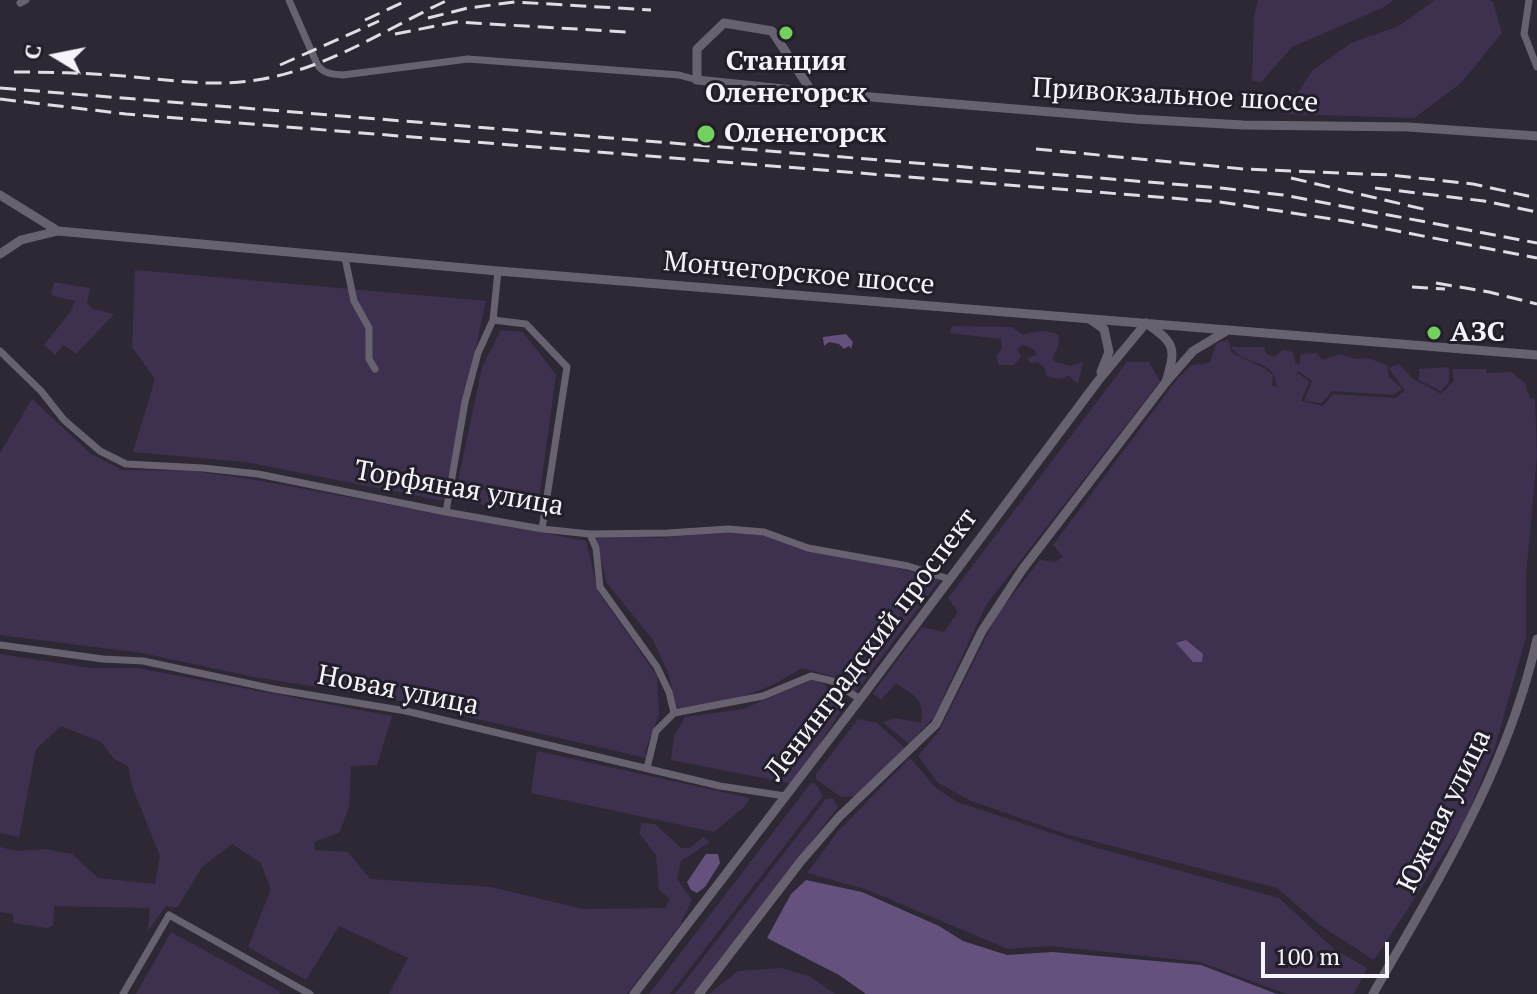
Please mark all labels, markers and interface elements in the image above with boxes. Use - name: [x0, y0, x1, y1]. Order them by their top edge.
- north arrow: [16, 16, 96, 96]
- marker: Станция Оленегорск: [777, 24, 795, 42]
- text: С: [16, 42, 47, 61]
- place label: Станция Оленегорск: [705, 45, 867, 111]
- street label: Привокзальное шоссе: [1031, 72, 1319, 120]
- place label: Оленегорск: [724, 117, 886, 151]
- marker: Оленегорск: [695, 123, 717, 145]
- street label: Мончегорское шоссе: [662, 245, 936, 303]
- place label: АЗС: [1450, 316, 1505, 350]
- marker: АЗС: [1425, 324, 1443, 342]
- street label: Торфяная улица: [352, 454, 566, 524]
- street label: Ленинградский проспект: [758, 502, 986, 788]
- street label: Новая улица: [314, 659, 482, 723]
- street label: Южная улица: [1391, 724, 1499, 898]
- scale bar: [1265, 926, 1393, 976]
- text: 100 m: [1275, 940, 1340, 972]

